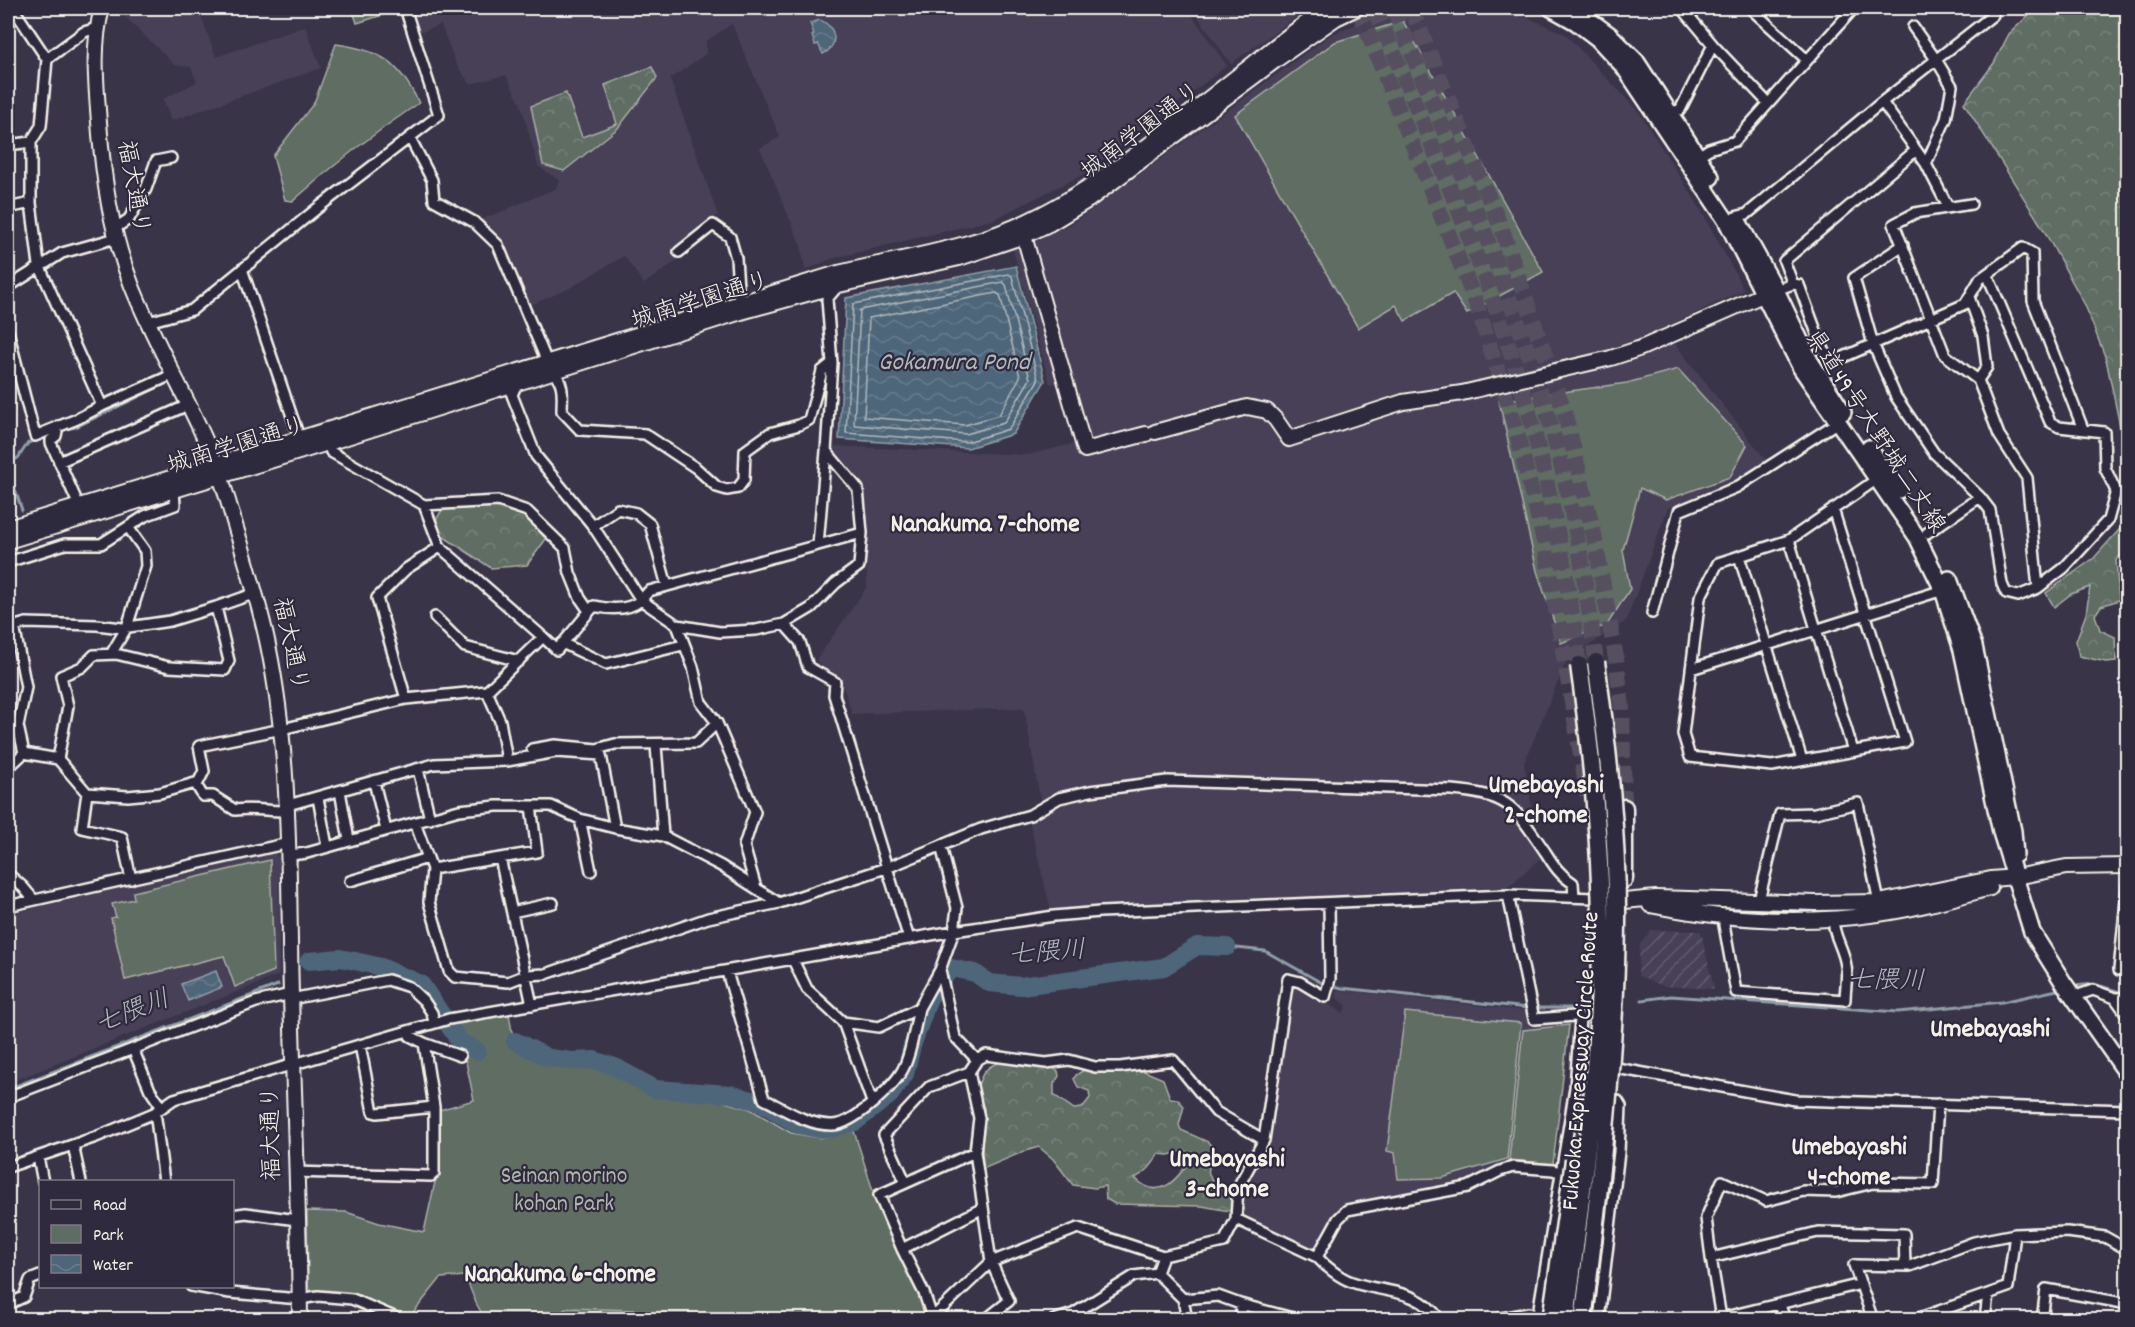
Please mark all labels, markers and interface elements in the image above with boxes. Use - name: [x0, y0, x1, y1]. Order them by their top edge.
- street label: 城南学園通り: [1074, 75, 1210, 189]
- street label: 福大通り: [107, 138, 157, 238]
- street label: 城南学園通り: [627, 265, 775, 339]
- street label: 県道49号大野城二丈線: [1795, 323, 1953, 541]
- water label: Gokamura Pond: [878, 345, 1033, 382]
- street label: 城南学園通り: [163, 410, 311, 484]
- district label: Nanakuma 7-chome: [890, 507, 1080, 544]
- street label: 福大通り: [262, 595, 316, 695]
- district label: Umebayashi 2-chome: [1488, 768, 1604, 835]
- street label: Fukuoka Expressway Circle Route: [1555, 910, 1609, 1212]
- water label: 七隈川: [1007, 933, 1087, 975]
- water label: 七隈川: [1847, 963, 1925, 1001]
- water label: 七隈川: [90, 982, 176, 1044]
- district label: Umebayashi: [1930, 1011, 2050, 1050]
- street label: 福大通り: [255, 1085, 291, 1181]
- district label: Umebayashi 4-chome: [1791, 1130, 1907, 1197]
- district label: Umebayashi 3-chome: [1169, 1142, 1285, 1209]
- park label: Seinan morino kohan Park: [501, 1160, 627, 1222]
- legend: [39, 1180, 234, 1288]
- text: Road: [93, 1194, 127, 1219]
- text: Park: [93, 1224, 124, 1249]
- text: Water: [93, 1254, 133, 1279]
- district label: Nanakuma 6-chome: [464, 1257, 656, 1294]

